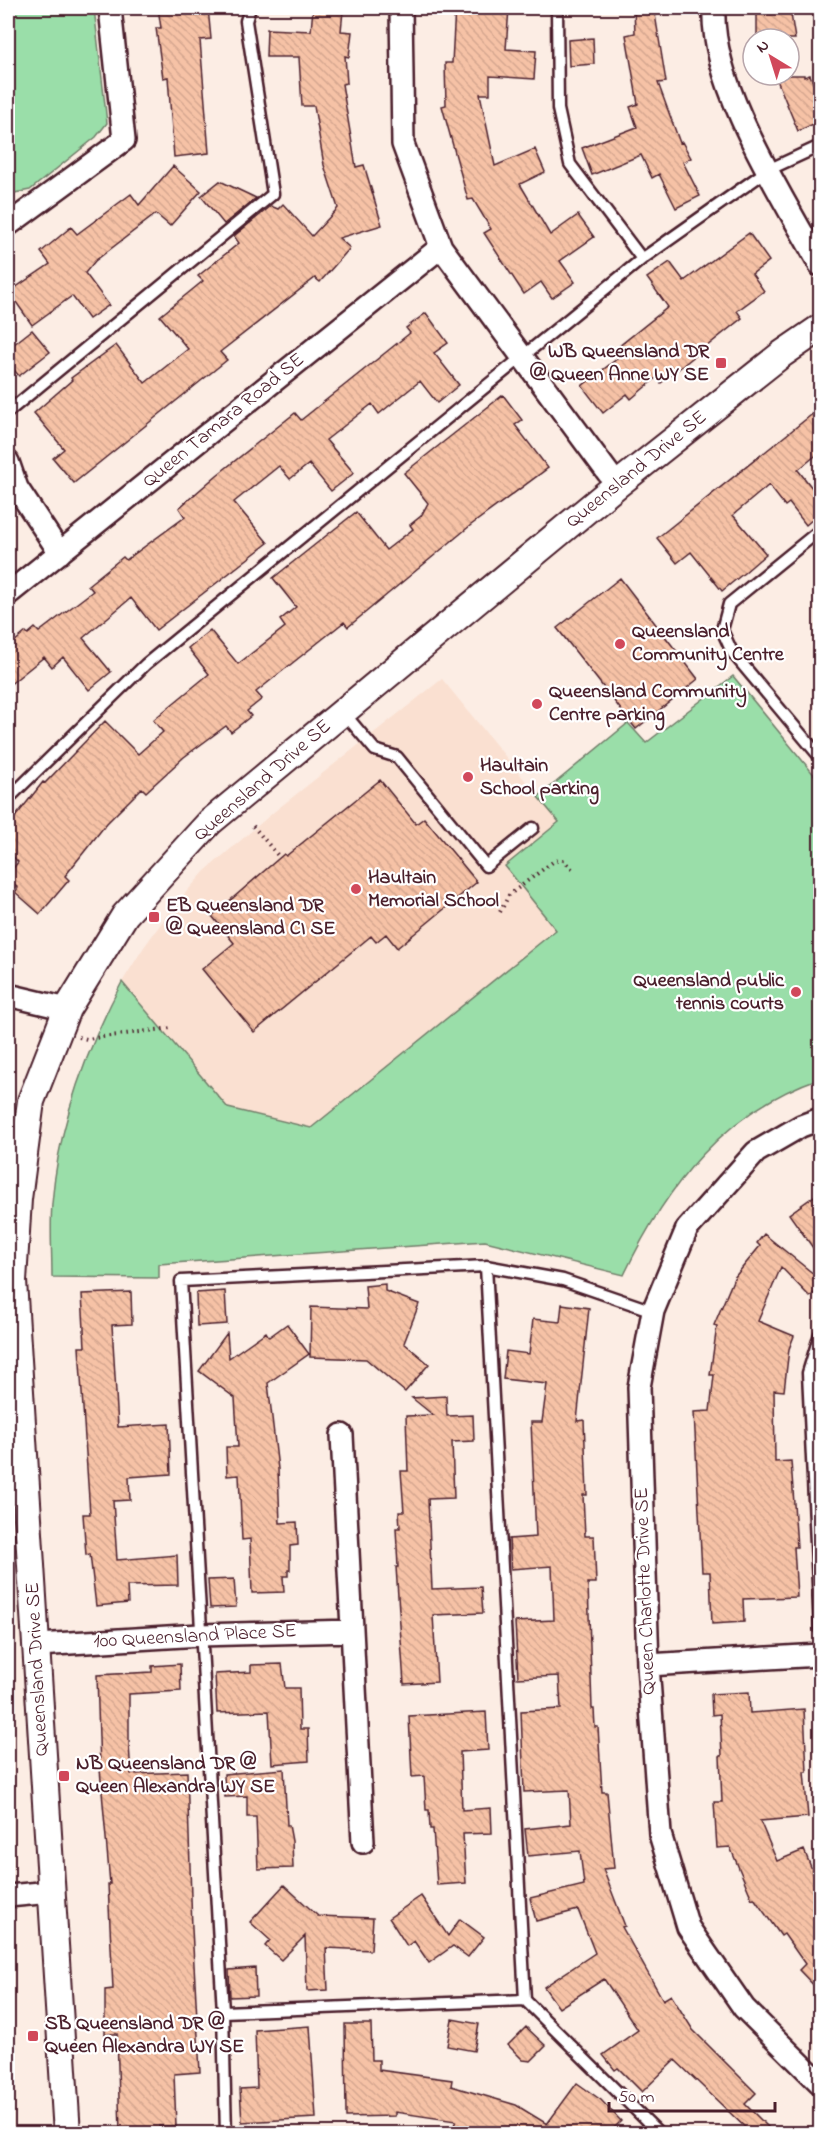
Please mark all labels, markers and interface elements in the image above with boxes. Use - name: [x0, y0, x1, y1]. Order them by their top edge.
- north arrow: [741, 27, 801, 87]
- text: N: [751, 34, 775, 60]
- place label: WB Queensland DR @ Queen Anne WY SE: [530, 338, 710, 390]
- street label: Queen Tamara Road SE: [137, 346, 311, 496]
- marker: WB Queensland DR @ Queen Anne WY SE: [714, 356, 728, 370]
- street label: Queensland Drive SE: [560, 404, 714, 536]
- place label: Queensland Community Centre: [632, 618, 785, 671]
- marker: Queensland Community Centre: [613, 637, 627, 651]
- place label: Queensland Community Centre parking: [549, 678, 747, 731]
- marker: Queensland Community Centre parking: [530, 697, 544, 711]
- street label: Queensland Drive SE: [188, 713, 338, 849]
- place label: Haultain School parking: [480, 752, 599, 805]
- marker: Haultain School parking: [461, 770, 475, 784]
- place label: Haultain Memorial School: [368, 864, 499, 916]
- marker: Haultain Memorial School: [349, 882, 363, 896]
- place label: EB Queensland DR @ Queensland CI SE: [166, 892, 335, 944]
- marker: EB Queensland DR @ Queensland CI SE: [147, 910, 161, 924]
- place label: Queensland public tennis courts: [633, 967, 785, 1019]
- marker: Queensland public tennis courts: [789, 985, 803, 999]
- street label: Queen Charlotte Drive SE: [628, 1487, 664, 1695]
- street label: Queensland Drive SE: [19, 1581, 57, 1757]
- street label: 100 Queensland Place SE: [93, 1617, 297, 1657]
- place label: NB Queensland DR @ Queen Alexandra WY SE: [76, 1750, 275, 1802]
- marker: NB Queensland DR @ Queen Alexandra WY SE: [57, 1769, 71, 1783]
- place label: SB Queensland DR @ Queen Alexandra WY SE: [45, 2010, 244, 2062]
- marker: SB Queensland DR @ Queen Alexandra WY SE: [26, 2029, 40, 2043]
- scale bar: [609, 2075, 776, 2113]
- text: 50 m: [618, 2085, 655, 2111]

